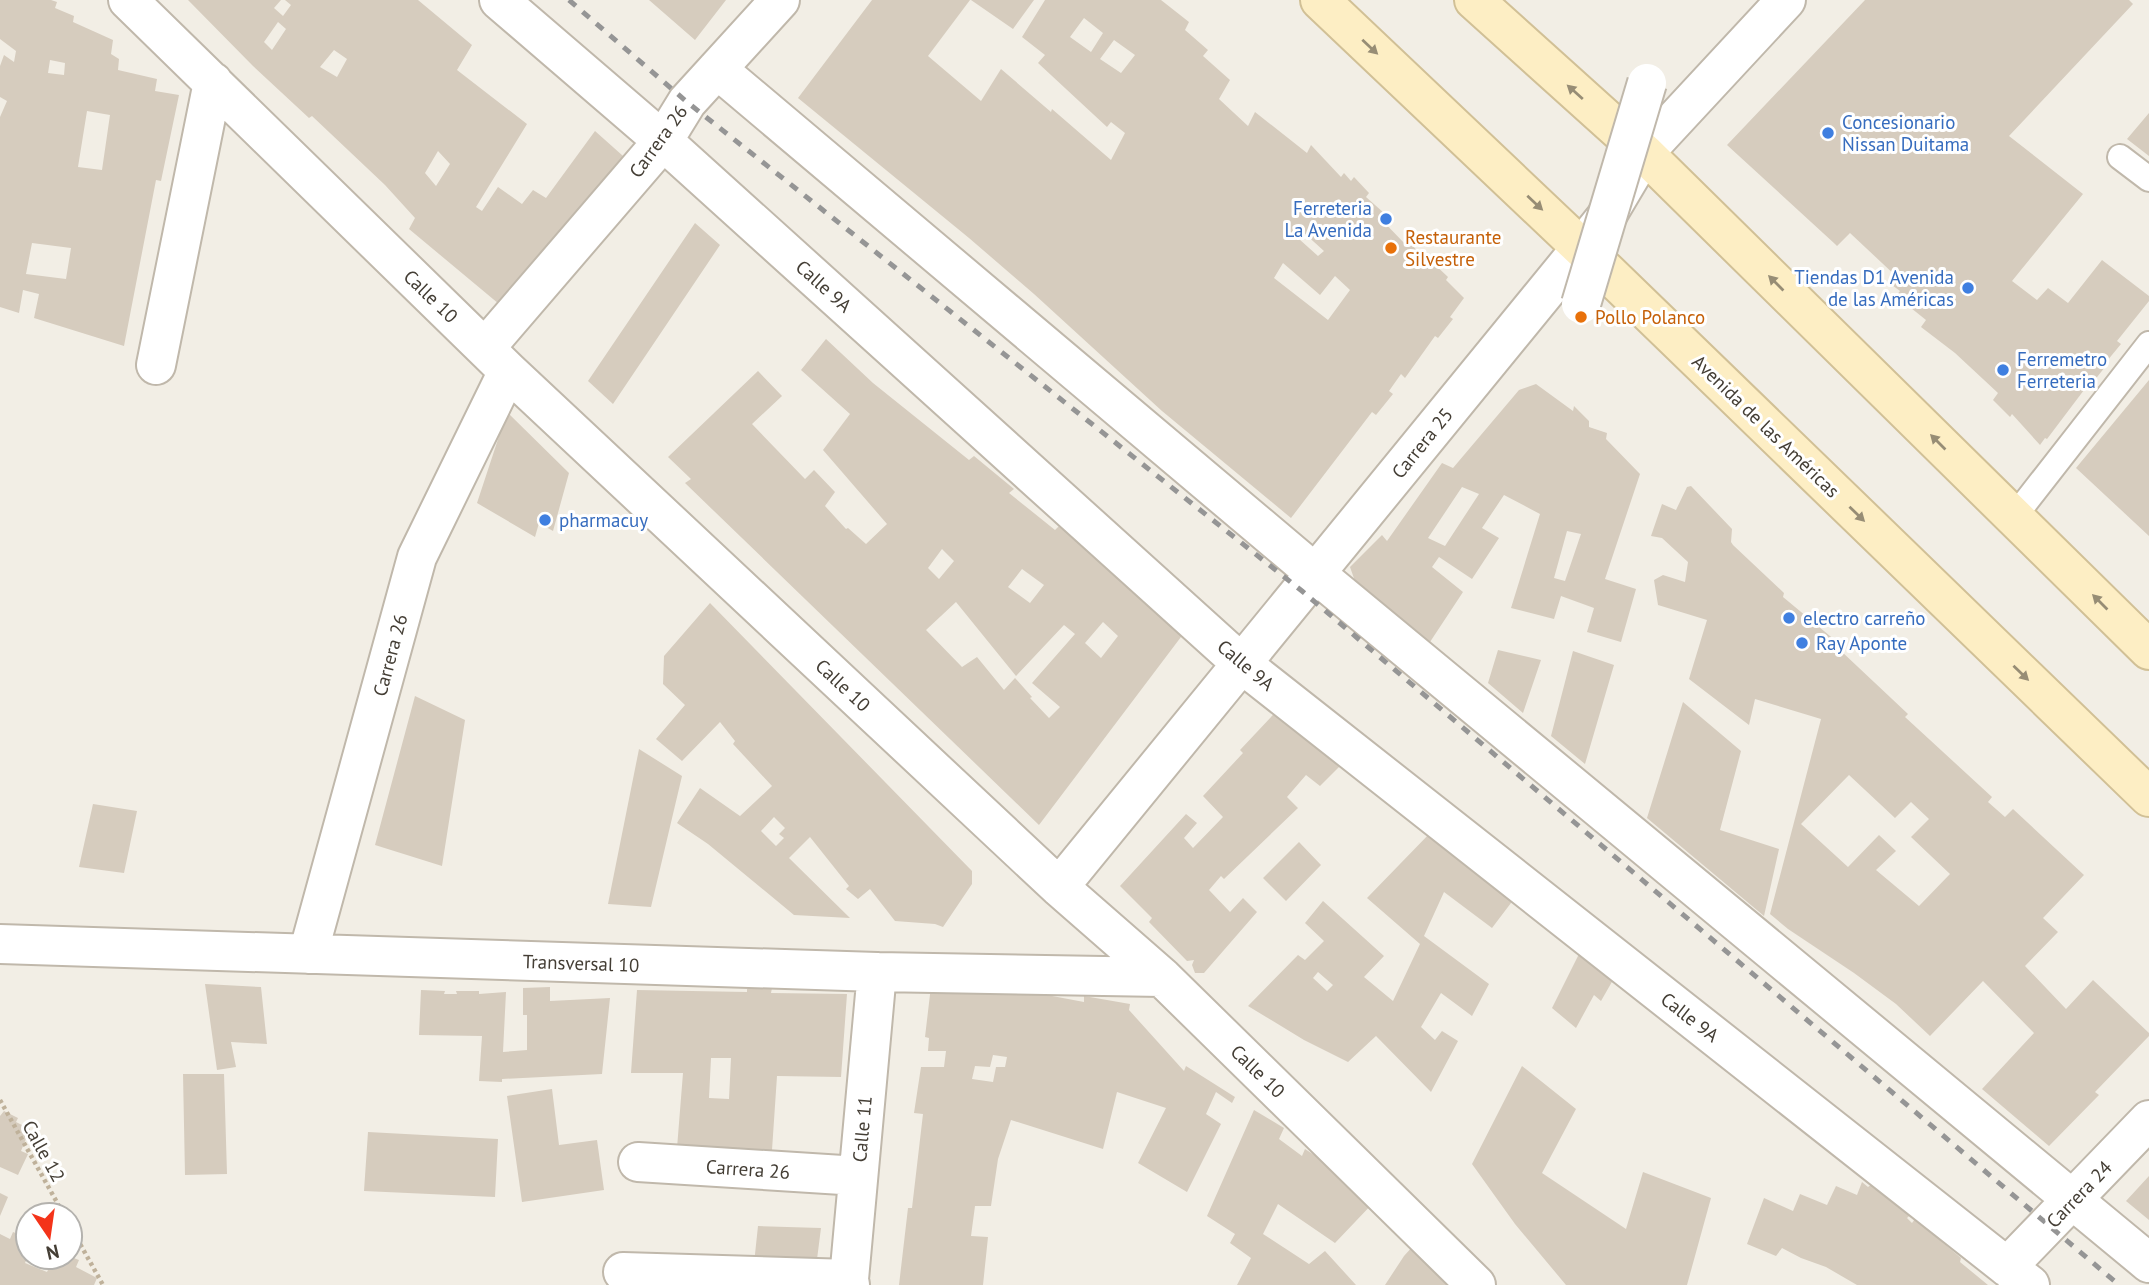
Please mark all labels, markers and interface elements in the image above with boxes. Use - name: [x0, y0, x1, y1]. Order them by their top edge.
- one-way arrow: [1361, 38, 1378, 54]
- one-way arrow: [1567, 84, 1584, 100]
- street label: Carrera 26: [624, 100, 692, 182]
- place label: Concesionario Nissan Duitama: [1842, 110, 1969, 156]
- marker: Concesionario Nissan Duitama: [1820, 125, 1836, 141]
- one-way arrow: [1526, 195, 1543, 211]
- place label: Ferreteria La Avenida: [1284, 196, 1372, 242]
- marker: Ferreteria La Avenida: [1378, 211, 1394, 227]
- place label: Restaurante Silvestre: [1405, 225, 1501, 271]
- marker: Restaurante Silvestre: [1383, 240, 1399, 256]
- street label: Calle 9A: [791, 255, 857, 317]
- street label: Calle 10: [399, 264, 463, 328]
- place label: Tiendas D1 Avenida de las Américas: [1794, 265, 1954, 311]
- one-way arrow: [1768, 275, 1785, 291]
- marker: Tiendas D1 Avenida de las Américas: [1960, 280, 1976, 296]
- place label: Pollo Polanco: [1595, 305, 1705, 329]
- marker: Pollo Polanco: [1573, 309, 1589, 325]
- place label: Ferremetro Ferreteria: [2017, 347, 2107, 393]
- street label: Avenida de las Américas: [1687, 350, 1845, 502]
- marker: Ferremetro Ferreteria: [1995, 362, 2011, 378]
- street label: Carrera 25: [1386, 403, 1458, 483]
- one-way arrow: [1930, 435, 1947, 451]
- one-way arrow: [1849, 506, 1866, 523]
- place label: pharmacuy: [559, 508, 648, 532]
- marker: pharmacuy: [537, 512, 553, 528]
- one-way arrow: [2093, 594, 2109, 611]
- place label: electro carreño: [1803, 606, 1926, 630]
- marker: electro carreño: [1781, 610, 1797, 626]
- street label: Carrera 26: [368, 611, 412, 699]
- place label: Ray Aponte: [1816, 631, 1907, 655]
- street label: Calle 9A: [1213, 634, 1279, 696]
- marker: Ray Aponte: [1794, 635, 1810, 651]
- street label: Calle 10: [811, 654, 875, 716]
- one-way arrow: [2012, 664, 2029, 681]
- street label: Transversal 10: [522, 949, 640, 977]
- street label: Calle 9A: [1656, 987, 1724, 1047]
- street label: Calle 10: [1226, 1039, 1290, 1103]
- street label: Calle 11: [847, 1095, 877, 1163]
- street label: Calle 12: [17, 1116, 71, 1186]
- street label: Carrera 26: [705, 1154, 791, 1184]
- street label: Carrera 24: [2041, 1155, 2117, 1233]
- north arrow: [14, 1201, 84, 1271]
- text: N: [44, 1239, 62, 1266]

